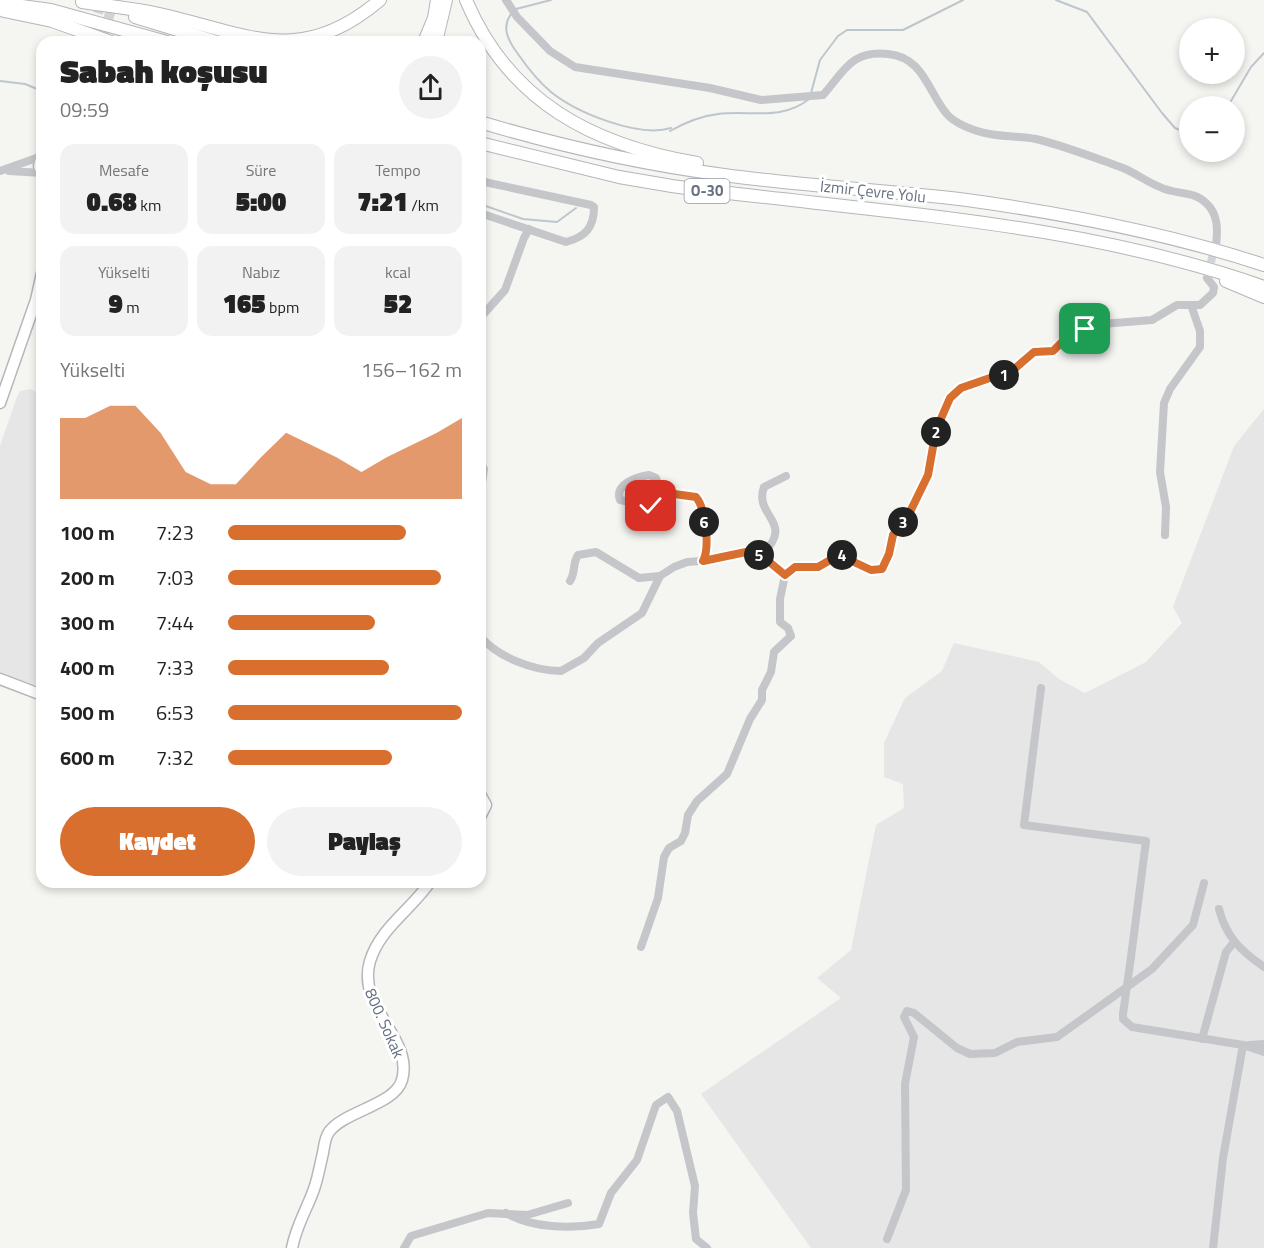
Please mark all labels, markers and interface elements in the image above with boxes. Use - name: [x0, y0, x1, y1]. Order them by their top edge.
- map controls: [1179, 18, 1245, 162]
- button: +: [1179, 18, 1245, 84]
- text: Sabah koşusu: [60, 46, 267, 96]
- button: share: [399, 56, 462, 119]
- text: 09:59: [60, 94, 109, 125]
- button: −: [1179, 96, 1245, 162]
- text: Mesafe: [99, 158, 149, 182]
- text: Süre: [246, 158, 276, 182]
- text: Tempo: [375, 158, 421, 182]
- street label: İzmir Çevre Yolu: [819, 174, 927, 208]
- road number: O-30: [684, 179, 730, 203]
- text: 0.68: [87, 182, 137, 221]
- text: 5:00: [236, 182, 286, 221]
- text: 7:21: [357, 182, 408, 221]
- text: km: [137, 193, 161, 217]
- text: /km: [408, 193, 439, 217]
- text: Yükselti: [98, 260, 150, 284]
- text: Nabız: [242, 260, 280, 284]
- text: kcal: [385, 260, 411, 284]
- text: 9: [108, 284, 123, 323]
- text: 165: [223, 284, 266, 323]
- text: 52: [384, 284, 412, 323]
- text: m: [123, 295, 140, 319]
- text: bpm: [266, 295, 299, 319]
- pin: [1059, 303, 1110, 354]
- icon: arrive: [1068, 312, 1101, 345]
- text: Yükselti: [60, 354, 125, 385]
- text: 156–162 m: [361, 354, 462, 385]
- pin: 1: [989, 360, 1019, 390]
- text: 1: [1000, 363, 1008, 387]
- pin: 2: [921, 417, 951, 447]
- text: 2: [932, 420, 940, 444]
- pin: [625, 480, 676, 531]
- icon: check: [634, 489, 667, 522]
- pin: 6: [689, 507, 719, 537]
- pin: 3: [888, 507, 918, 537]
- text: 6: [700, 510, 708, 534]
- text: 3: [899, 510, 907, 534]
- text: 100 m: [60, 517, 115, 548]
- text: 7:23: [156, 517, 194, 548]
- pin: 5: [744, 540, 774, 570]
- pin: 4: [827, 540, 857, 570]
- text: 5: [755, 543, 763, 567]
- text: 4: [838, 543, 846, 567]
- text: 200 m: [60, 562, 115, 593]
- text: 7:03: [156, 562, 194, 593]
- text: 300 m: [60, 607, 115, 638]
- text: 7:44: [156, 607, 194, 638]
- text: 400 m: [60, 652, 115, 683]
- text: 7:33: [156, 652, 194, 683]
- text: 500 m: [60, 697, 115, 728]
- text: 6:53: [156, 697, 194, 728]
- text: 600 m: [60, 742, 115, 773]
- text: 7:32: [156, 742, 194, 773]
- button: Kaydet: [60, 807, 255, 876]
- button: Paylaş: [267, 807, 462, 876]
- street label: 800. Sokak: [359, 984, 411, 1062]

